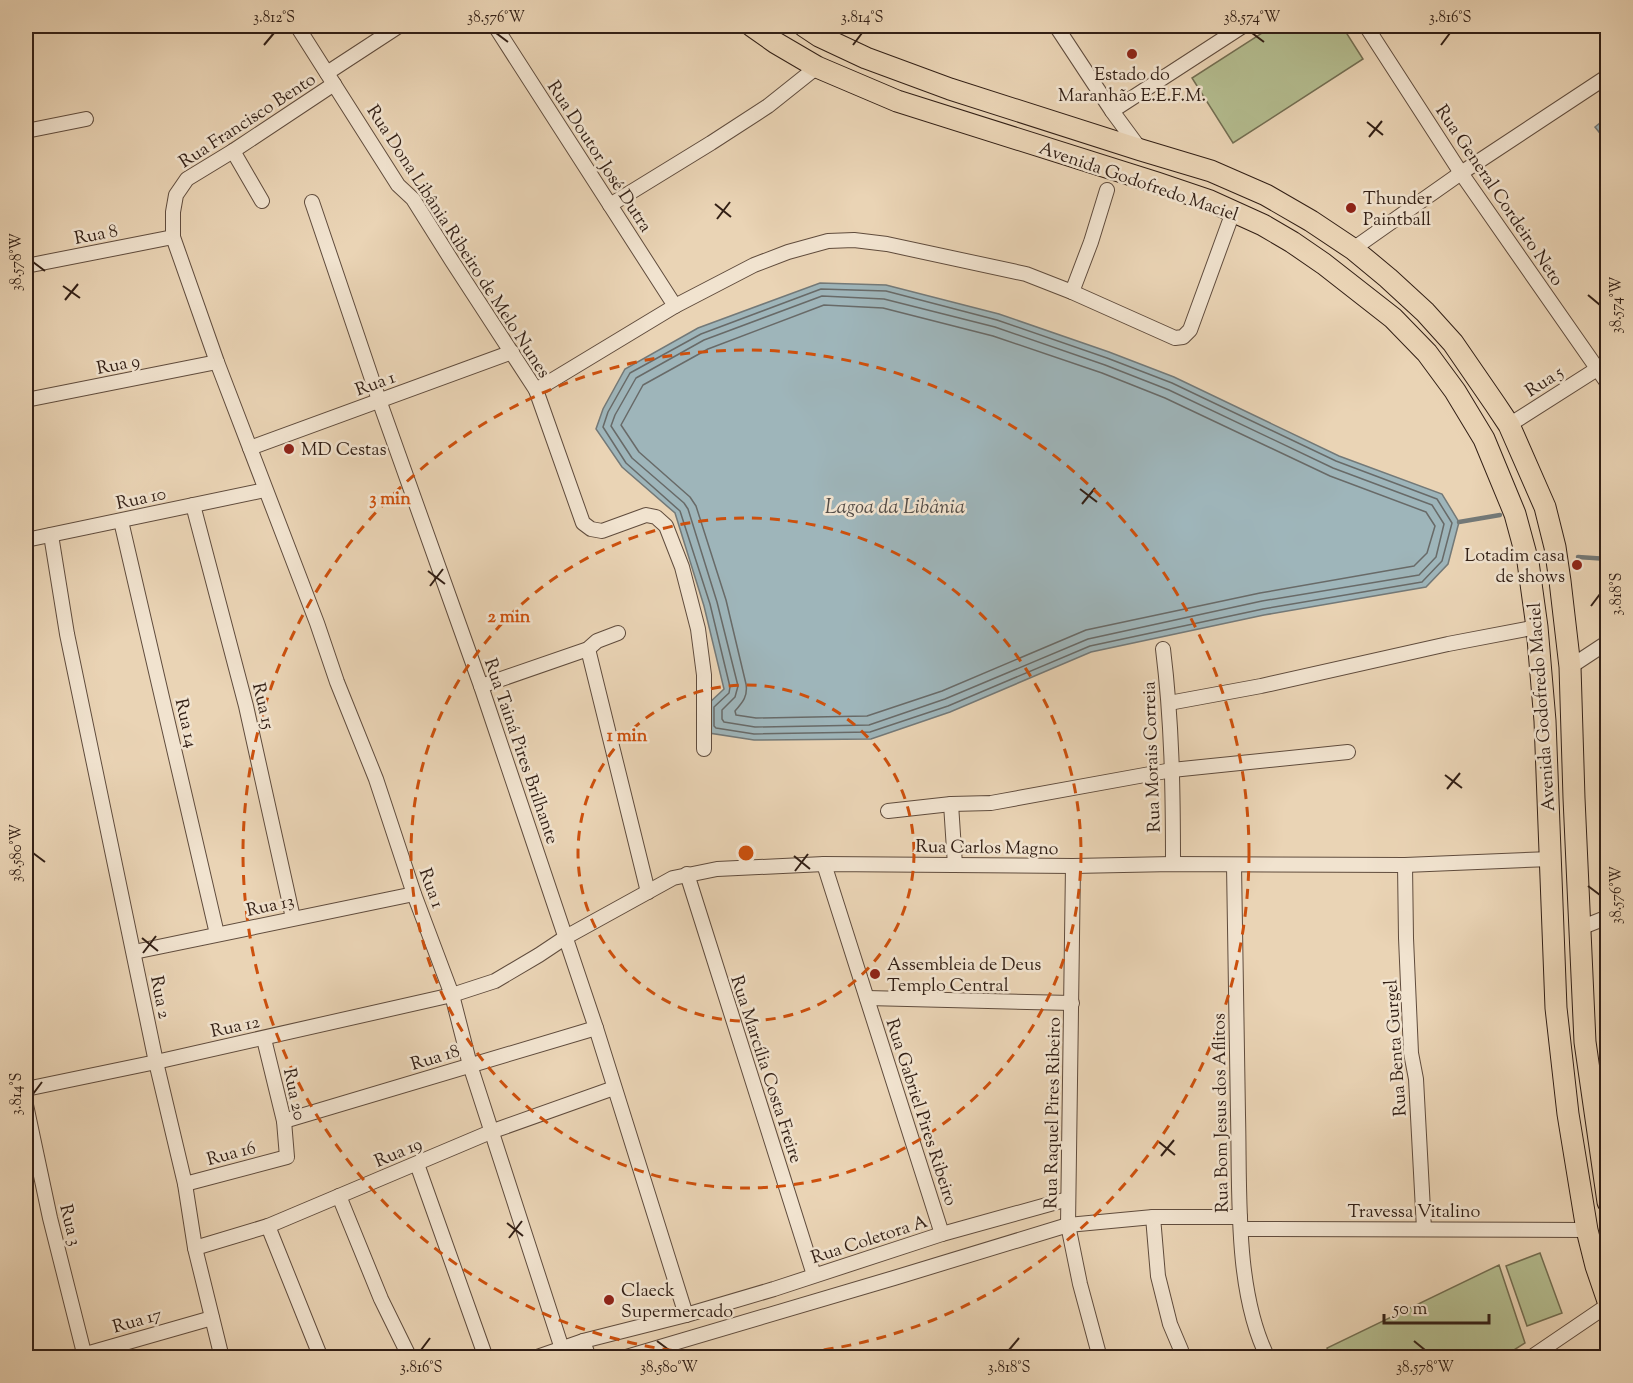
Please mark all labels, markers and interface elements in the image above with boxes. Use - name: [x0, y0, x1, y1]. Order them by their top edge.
- text: 3.812°S: [253, 8, 295, 29]
- text: 38.576°W: [467, 8, 525, 29]
- text: 3.814°S: [841, 8, 883, 29]
- text: 38.574°W: [1224, 8, 1281, 29]
- text: 3.816°S: [1429, 8, 1471, 29]
- marker: Estado do Maranhão E.E.F.M.: [1125, 47, 1139, 61]
- place label: Estado do Maranhão E.E.F.M.: [1058, 63, 1206, 110]
- street label: Rua Francisco Bento: [175, 68, 322, 176]
- street label: Rua Doutor José Dutra: [539, 76, 657, 238]
- street label: Rua Dona Libânia Ribeiro de Melo Nunes: [359, 100, 556, 384]
- street label: Rua General Cordeiro Neto: [1428, 100, 1569, 292]
- street label: Avenida Godofredo Maciel: [1035, 137, 1242, 229]
- place label: Thunder Paintball: [1363, 187, 1432, 234]
- marker: Thunder Paintball: [1344, 201, 1358, 215]
- street label: Rua 8: [72, 219, 120, 253]
- text: 38.578°W: [7, 233, 28, 291]
- text: 38.574°W: [1607, 276, 1628, 333]
- street label: Rua 9: [94, 349, 143, 383]
- street label: Rua 5: [1521, 361, 1569, 405]
- street label: Rua 1: [352, 366, 399, 404]
- place label: MD Cestas: [301, 438, 387, 464]
- marker: MD Cestas: [282, 442, 296, 456]
- street label: Rua 10: [114, 482, 169, 518]
- text: 3 min: [369, 487, 411, 513]
- water label: Lagoa da Libânia: [825, 494, 965, 523]
- place label: Lotadim casa de shows: [1464, 544, 1565, 591]
- marker: Lotadim casa de shows: [1570, 558, 1584, 572]
- text: 3.818°S: [1607, 573, 1628, 615]
- street label: Avenida Godofredo Maciel: [1523, 602, 1563, 812]
- text: 2 min: [488, 605, 531, 631]
- street label: Rua Tainá Pires Brilhante: [476, 655, 564, 848]
- street label: Rua 15: [244, 681, 280, 732]
- street label: Rua Morais Correia: [1137, 681, 1169, 833]
- street label: Rua 14: [167, 696, 203, 751]
- text: 1 min: [607, 724, 648, 750]
- text: 38.580°W: [7, 824, 28, 882]
- street label: Rua Carlos Magno: [915, 835, 1059, 863]
- centre of rings: [736, 843, 756, 863]
- street label: Rua 1: [411, 865, 449, 912]
- text: 38.576°W: [1607, 866, 1628, 924]
- street label: Rua 13: [244, 889, 297, 925]
- place label: Assembleia de Deus Templo Central: [887, 953, 1041, 1000]
- marker: Assembleia de Deus Templo Central: [868, 967, 882, 981]
- street label: Rua Marcília Costa Freire: [722, 972, 808, 1167]
- street label: Rua 2: [142, 974, 176, 1022]
- street label: Rua Benta Gurgel: [1379, 979, 1415, 1117]
- street label: Rua 12: [209, 1010, 263, 1046]
- street label: Rua Bom Jesus dos Aflitos: [1207, 1013, 1237, 1213]
- street label: Rua Gabriel Pires Ribeiro: [878, 1016, 963, 1210]
- street label: Rua Raquel Pires Ribeiro: [1039, 1017, 1069, 1209]
- street label: Rua 18: [408, 1039, 463, 1079]
- street label: Rua 20: [275, 1066, 311, 1123]
- text: 3.814°S: [7, 1073, 28, 1115]
- street label: Rua 19: [371, 1132, 427, 1175]
- street label: Rua 16: [204, 1136, 259, 1174]
- street label: Travessa Vitalino: [1348, 1200, 1481, 1226]
- street label: Rua 3: [51, 1202, 87, 1249]
- street label: Rua Coletora A: [808, 1210, 932, 1272]
- place label: Claeck Supermercado: [621, 1279, 733, 1326]
- scale bar: [1384, 1287, 1489, 1325]
- marker: Claeck Supermercado: [602, 1293, 616, 1307]
- text: 50 m: [1392, 1297, 1428, 1323]
- street label: Rua 17: [110, 1303, 165, 1341]
- text: 3.816°S: [400, 1358, 442, 1379]
- text: 38.580°W: [640, 1358, 698, 1379]
- text: 3.818°S: [988, 1358, 1030, 1379]
- text: 38.578°W: [1396, 1358, 1454, 1379]

